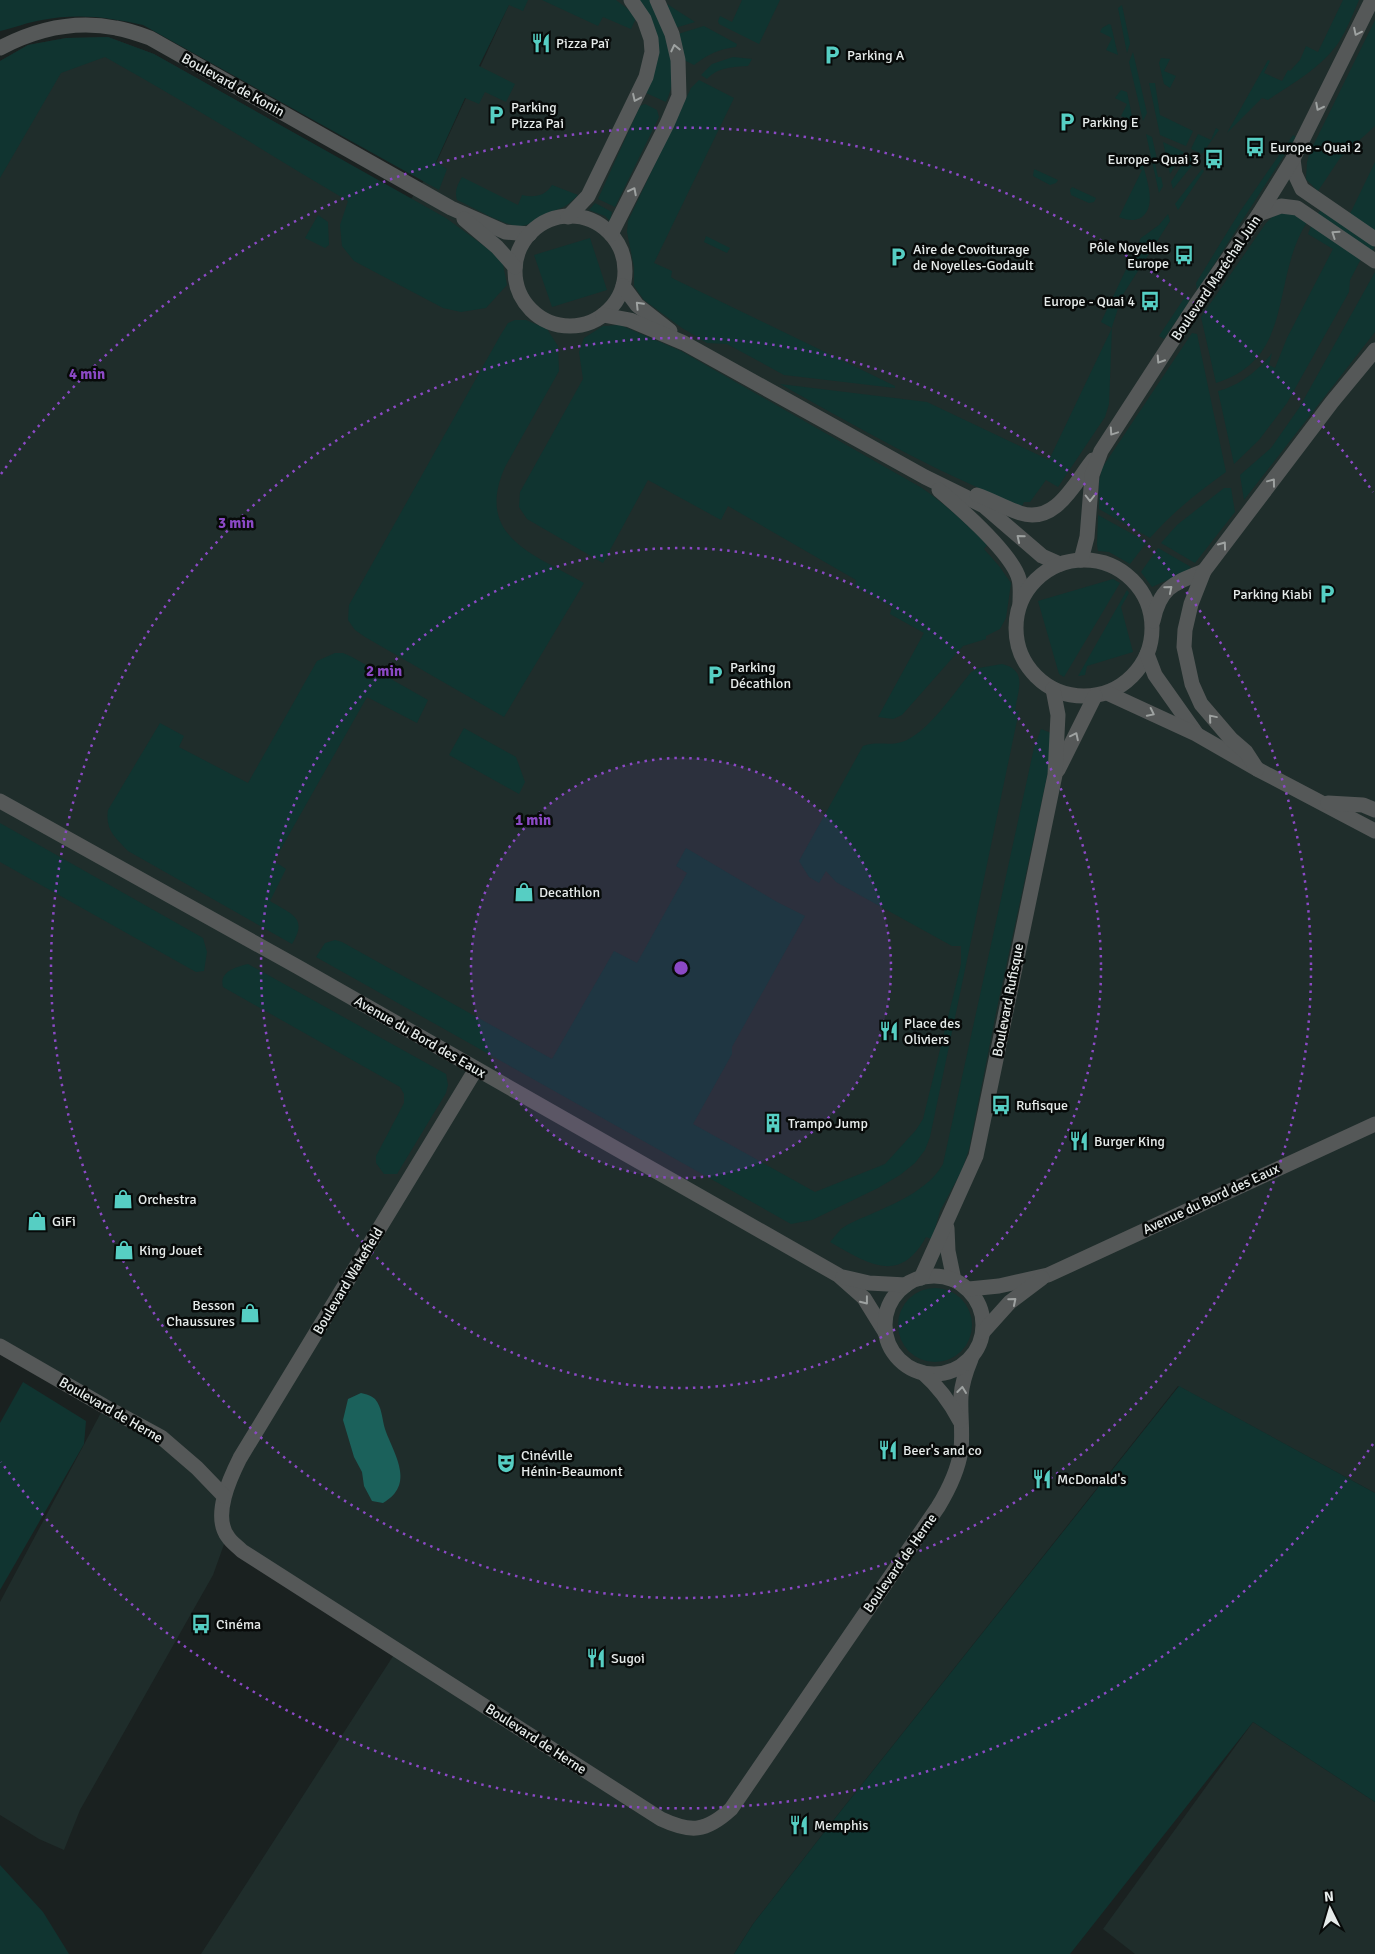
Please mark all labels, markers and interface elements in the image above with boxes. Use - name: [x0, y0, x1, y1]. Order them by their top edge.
- one-way arrow: [1353, 27, 1363, 36]
- restaurant icon: Pizza Paï: [530, 32, 552, 54]
- place label: Pizza Paï: [556, 35, 609, 52]
- one-way arrow: [670, 43, 681, 52]
- parking icon: Parking A: [821, 44, 843, 66]
- place label: Parking A: [847, 47, 905, 64]
- street label: Boulevard de Konin: [179, 50, 287, 120]
- one-way arrow: [633, 92, 643, 101]
- place label: Parking Pizza Pai: [511, 99, 564, 132]
- one-way arrow: [1316, 102, 1326, 111]
- parking icon: Parking Pizza Pai: [485, 104, 507, 126]
- parking icon: Parking E: [1056, 111, 1078, 133]
- place label: Parking E: [1082, 114, 1139, 131]
- bus stop icon: Europe - Quai 2: [1244, 136, 1266, 158]
- place label: Europe - Quai 2: [1270, 139, 1361, 156]
- bus stop icon: Europe - Quai 3: [1203, 148, 1225, 170]
- place label: Europe - Quai 3: [1108, 151, 1199, 168]
- one-way arrow: [627, 187, 637, 196]
- street label: Boulevard Maréchal Juin: [1168, 212, 1264, 344]
- one-way arrow: [1331, 231, 1341, 240]
- place label: Pôle Noyelles Europe: [1089, 239, 1169, 272]
- place label: Aire de Covoiturage de Noyelles-Godault: [913, 241, 1034, 274]
- bus stop icon: Pôle Noyelles Europe: [1173, 244, 1195, 266]
- parking icon: Aire de Covoiturage de Noyelles-Godault: [887, 246, 909, 268]
- bus stop icon: Europe - Quai 4: [1139, 290, 1161, 312]
- place label: Europe - Quai 4: [1044, 293, 1135, 310]
- one-way arrow: [636, 302, 645, 311]
- one-way arrow: [1157, 355, 1166, 364]
- text: 4 min: [69, 365, 105, 383]
- one-way arrow: [1110, 426, 1119, 436]
- one-way arrow: [1267, 479, 1275, 488]
- one-way arrow: [1085, 494, 1095, 502]
- text: 3 min: [218, 514, 254, 532]
- one-way arrow: [1016, 534, 1025, 543]
- one-way arrow: [1217, 541, 1226, 551]
- parking icon: Parking Kiabi: [1316, 583, 1338, 605]
- one-way arrow: [1163, 586, 1172, 595]
- place label: Parking Kiabi: [1233, 586, 1312, 603]
- place label: Parking Décathlon: [730, 659, 791, 692]
- text: 2 min: [366, 662, 402, 680]
- parking icon: Parking Décathlon: [704, 664, 726, 686]
- one-way arrow: [1146, 707, 1155, 718]
- one-way arrow: [1209, 714, 1218, 723]
- one-way arrow: [1069, 732, 1079, 741]
- text: 1 min: [515, 811, 551, 829]
- shop icon: Decathlon: [513, 881, 535, 903]
- place label: Decathlon: [539, 884, 600, 901]
- street label: Boulevard Rufisque: [989, 942, 1027, 1058]
- centre of rings: [672, 959, 690, 977]
- street label: Avenue du Bord des Eaux: [351, 992, 489, 1082]
- place label: Place des Oliviers: [904, 1015, 960, 1048]
- restaurant icon: Place des Oliviers: [878, 1020, 900, 1042]
- bus stop icon: Rufisque: [990, 1094, 1012, 1116]
- place label: Rufisque: [1016, 1097, 1068, 1114]
- building icon: Trampo Jump: [762, 1112, 784, 1134]
- place label: Trampo Jump: [788, 1115, 868, 1132]
- restaurant icon: Burger King: [1068, 1130, 1090, 1152]
- place label: Burger King: [1094, 1133, 1165, 1150]
- street label: Avenue du Bord des Eaux: [1140, 1160, 1283, 1238]
- shop icon: Orchestra: [112, 1188, 134, 1210]
- place label: Orchestra: [138, 1191, 197, 1208]
- shop icon: GiFi: [26, 1210, 48, 1232]
- place label: GiFi: [52, 1213, 76, 1230]
- street label: Boulevard Wakefield: [309, 1224, 387, 1338]
- shop icon: King Jouet: [113, 1239, 135, 1261]
- place label: King Jouet: [139, 1242, 202, 1259]
- one-way arrow: [859, 1295, 868, 1305]
- place label: Besson Chaussures: [166, 1297, 235, 1330]
- one-way arrow: [1007, 1298, 1016, 1307]
- shop icon: Besson Chaussures: [239, 1302, 261, 1324]
- street label: Boulevard de Herne: [56, 1373, 166, 1447]
- one-way arrow: [956, 1385, 967, 1393]
- restaurant icon: Beer's and co: [877, 1439, 899, 1461]
- place label: Beer's and co: [903, 1442, 982, 1459]
- place label: Cinéville Hénin-Beaumont: [521, 1447, 623, 1480]
- theatre icon: Cinéville Hénin-Beaumont: [495, 1452, 517, 1474]
- restaurant icon: McDonald's: [1031, 1468, 1053, 1490]
- place label: McDonald's: [1057, 1471, 1126, 1488]
- street label: Boulevard de Herne: [859, 1510, 941, 1616]
- bus stop icon: Cinéma: [190, 1613, 212, 1635]
- place label: Cinéma: [216, 1616, 261, 1633]
- restaurant icon: Sugoi: [585, 1647, 607, 1669]
- place label: Sugoi: [611, 1650, 645, 1667]
- street label: Boulevard de Herne: [482, 1700, 590, 1778]
- restaurant icon: Memphis: [788, 1814, 810, 1836]
- place label: Memphis: [814, 1817, 868, 1834]
- north arrow: [1305, 1884, 1355, 1934]
- text: N: [1323, 1888, 1335, 1905]

